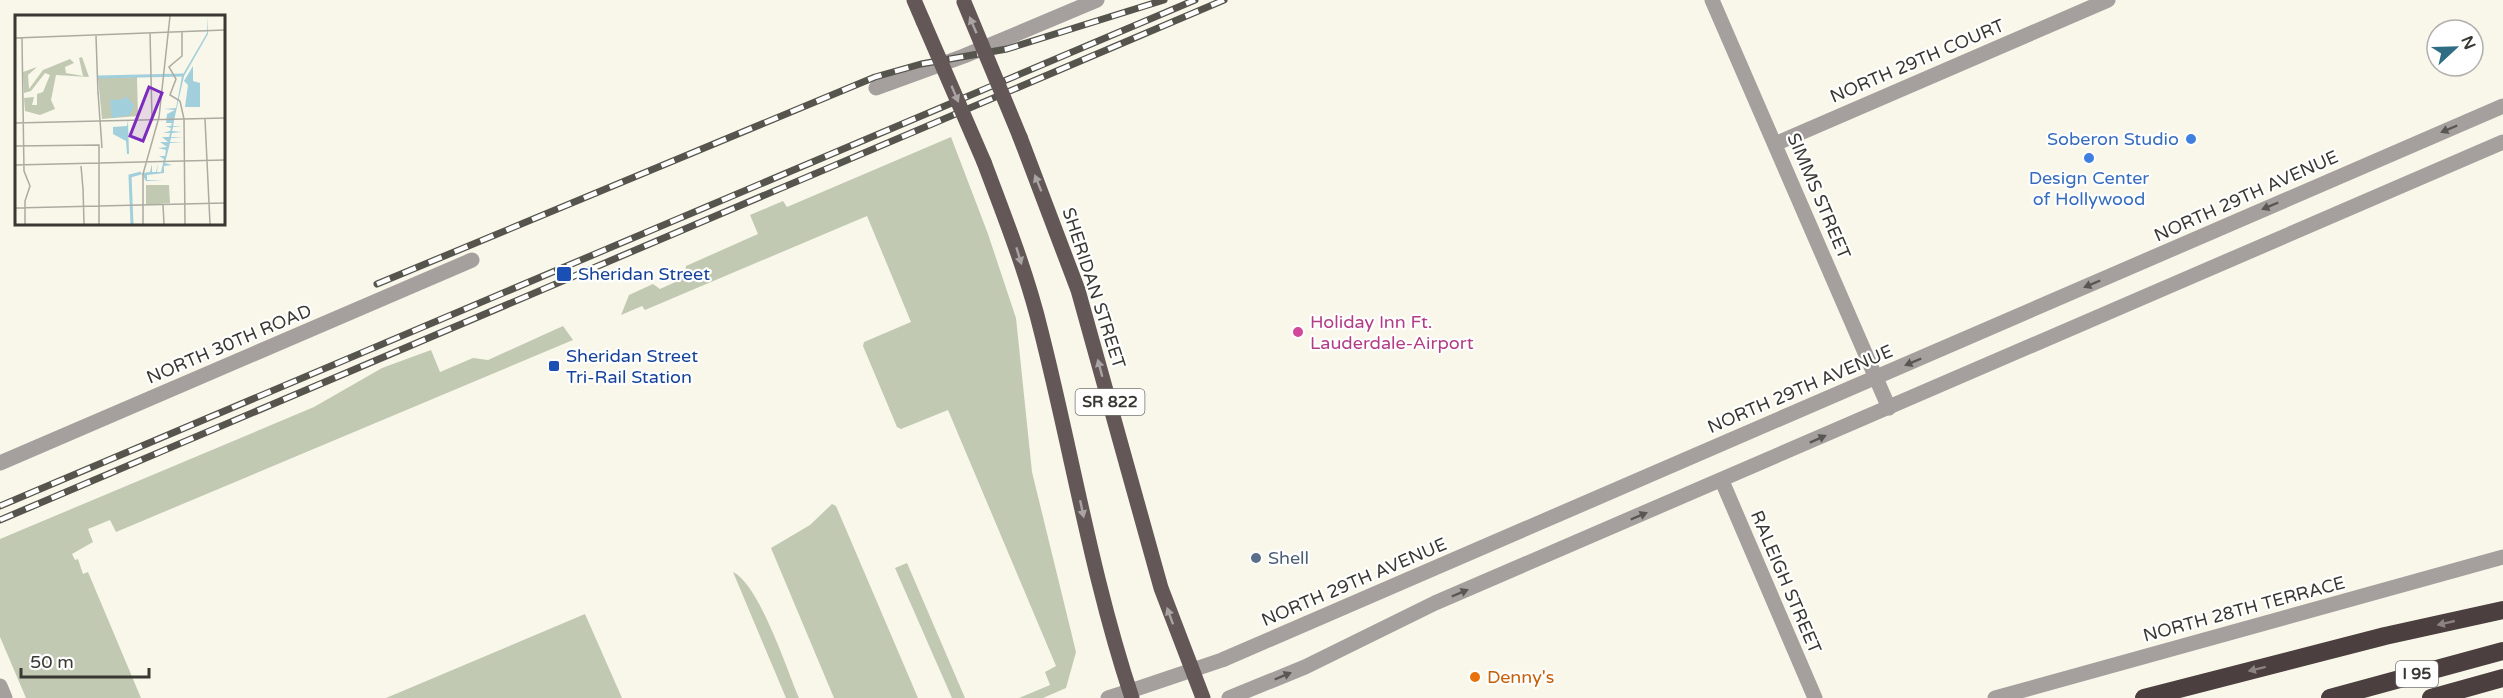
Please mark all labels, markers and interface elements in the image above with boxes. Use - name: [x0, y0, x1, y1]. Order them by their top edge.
- street label: NORTH 29TH COURT: [1827, 14, 2007, 108]
- inset map: [15, 15, 225, 225]
- one-way arrow: [968, 15, 978, 33]
- north arrow: [2425, 18, 2485, 78]
- text: N: [2456, 33, 2480, 52]
- one-way arrow: [950, 86, 960, 104]
- one-way arrow: [2440, 124, 2458, 134]
- place label: Soberon Studio: [2047, 128, 2179, 150]
- street label: SIMMS STREET: [1783, 130, 1855, 262]
- marker: Soberon Studio: [2184, 132, 2198, 146]
- street label: NORTH 29TH AVENUE: [2151, 145, 2341, 247]
- marker: Design Center of Hollywood: [2082, 151, 2096, 165]
- place label: Design Center of Hollywood: [2029, 167, 2149, 210]
- one-way arrow: [1033, 174, 1042, 192]
- one-way arrow: [2261, 201, 2279, 211]
- street label: SHERIDAN STREET: [1058, 205, 1130, 371]
- one-way arrow: [1015, 247, 1024, 265]
- place label: Sheridan Street: [578, 263, 710, 285]
- marker: Sheridan Street: [555, 265, 573, 283]
- one-way arrow: [2082, 279, 2100, 289]
- street label: NORTH 30TH ROAD: [143, 299, 315, 389]
- place label: Holiday Inn Ft. Lauderdale-Airport: [1310, 311, 1474, 354]
- marker: Holiday Inn Ft. Lauderdale-Airport: [1291, 325, 1305, 339]
- street label: NORTH 29TH AVENUE: [1704, 340, 1896, 438]
- place label: Sheridan Street Tri-Rail Station: [566, 345, 698, 388]
- one-way arrow: [1904, 357, 1921, 366]
- one-way arrow: [1095, 358, 1104, 376]
- marker: Sheridan Street Tri-Rail Station: [547, 359, 561, 373]
- road number: SR 822: [1076, 389, 1144, 415]
- one-way arrow: [1809, 434, 1827, 444]
- one-way arrow: [1078, 499, 1087, 518]
- street label: RALEIGH STREET: [1746, 507, 1826, 657]
- one-way arrow: [1630, 512, 1647, 521]
- street label: NORTH 29TH AVENUE: [1258, 533, 1450, 631]
- place label: Shell: [1268, 547, 1309, 569]
- marker: Shell: [1249, 551, 1263, 565]
- street label: NORTH 28TH TERRACE: [2141, 571, 2347, 647]
- one-way arrow: [1451, 588, 1469, 598]
- one-way arrow: [1165, 607, 1175, 625]
- one-way arrow: [2437, 618, 2455, 628]
- scale bar: [21, 641, 148, 679]
- text: 50 m: [30, 651, 74, 673]
- road number: I 95: [2396, 661, 2438, 687]
- one-way arrow: [2247, 665, 2266, 675]
- place label: Denny's: [1487, 666, 1554, 688]
- marker: Denny's: [1468, 670, 1482, 684]
- one-way arrow: [1275, 671, 1293, 681]

